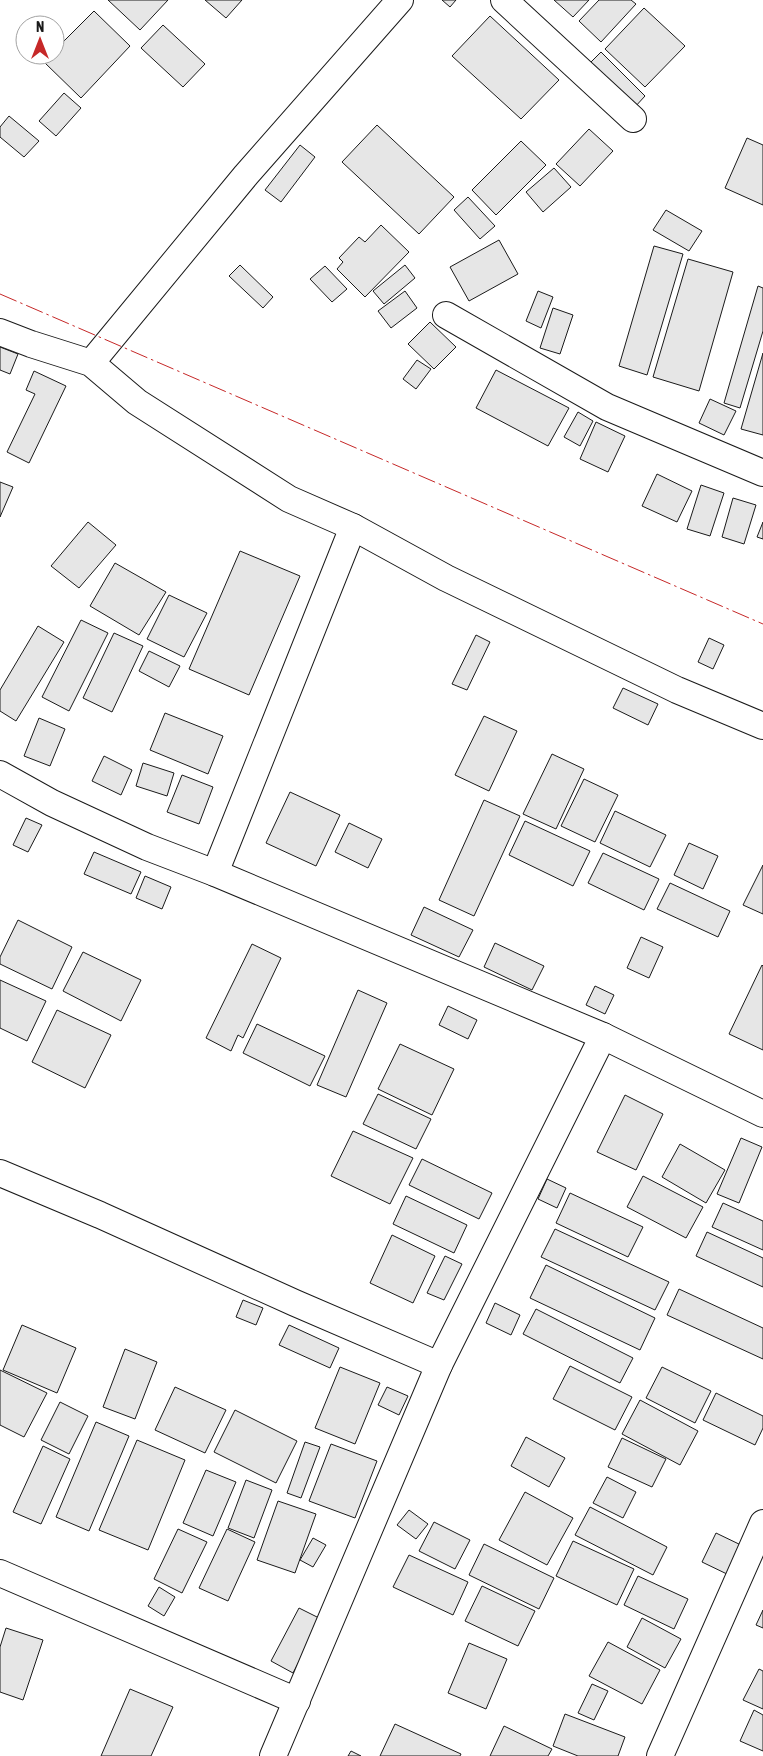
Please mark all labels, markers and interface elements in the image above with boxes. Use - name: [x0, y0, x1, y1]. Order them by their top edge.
- north arrow: [15, 15, 65, 65]
- text: N: [36, 19, 44, 35]

